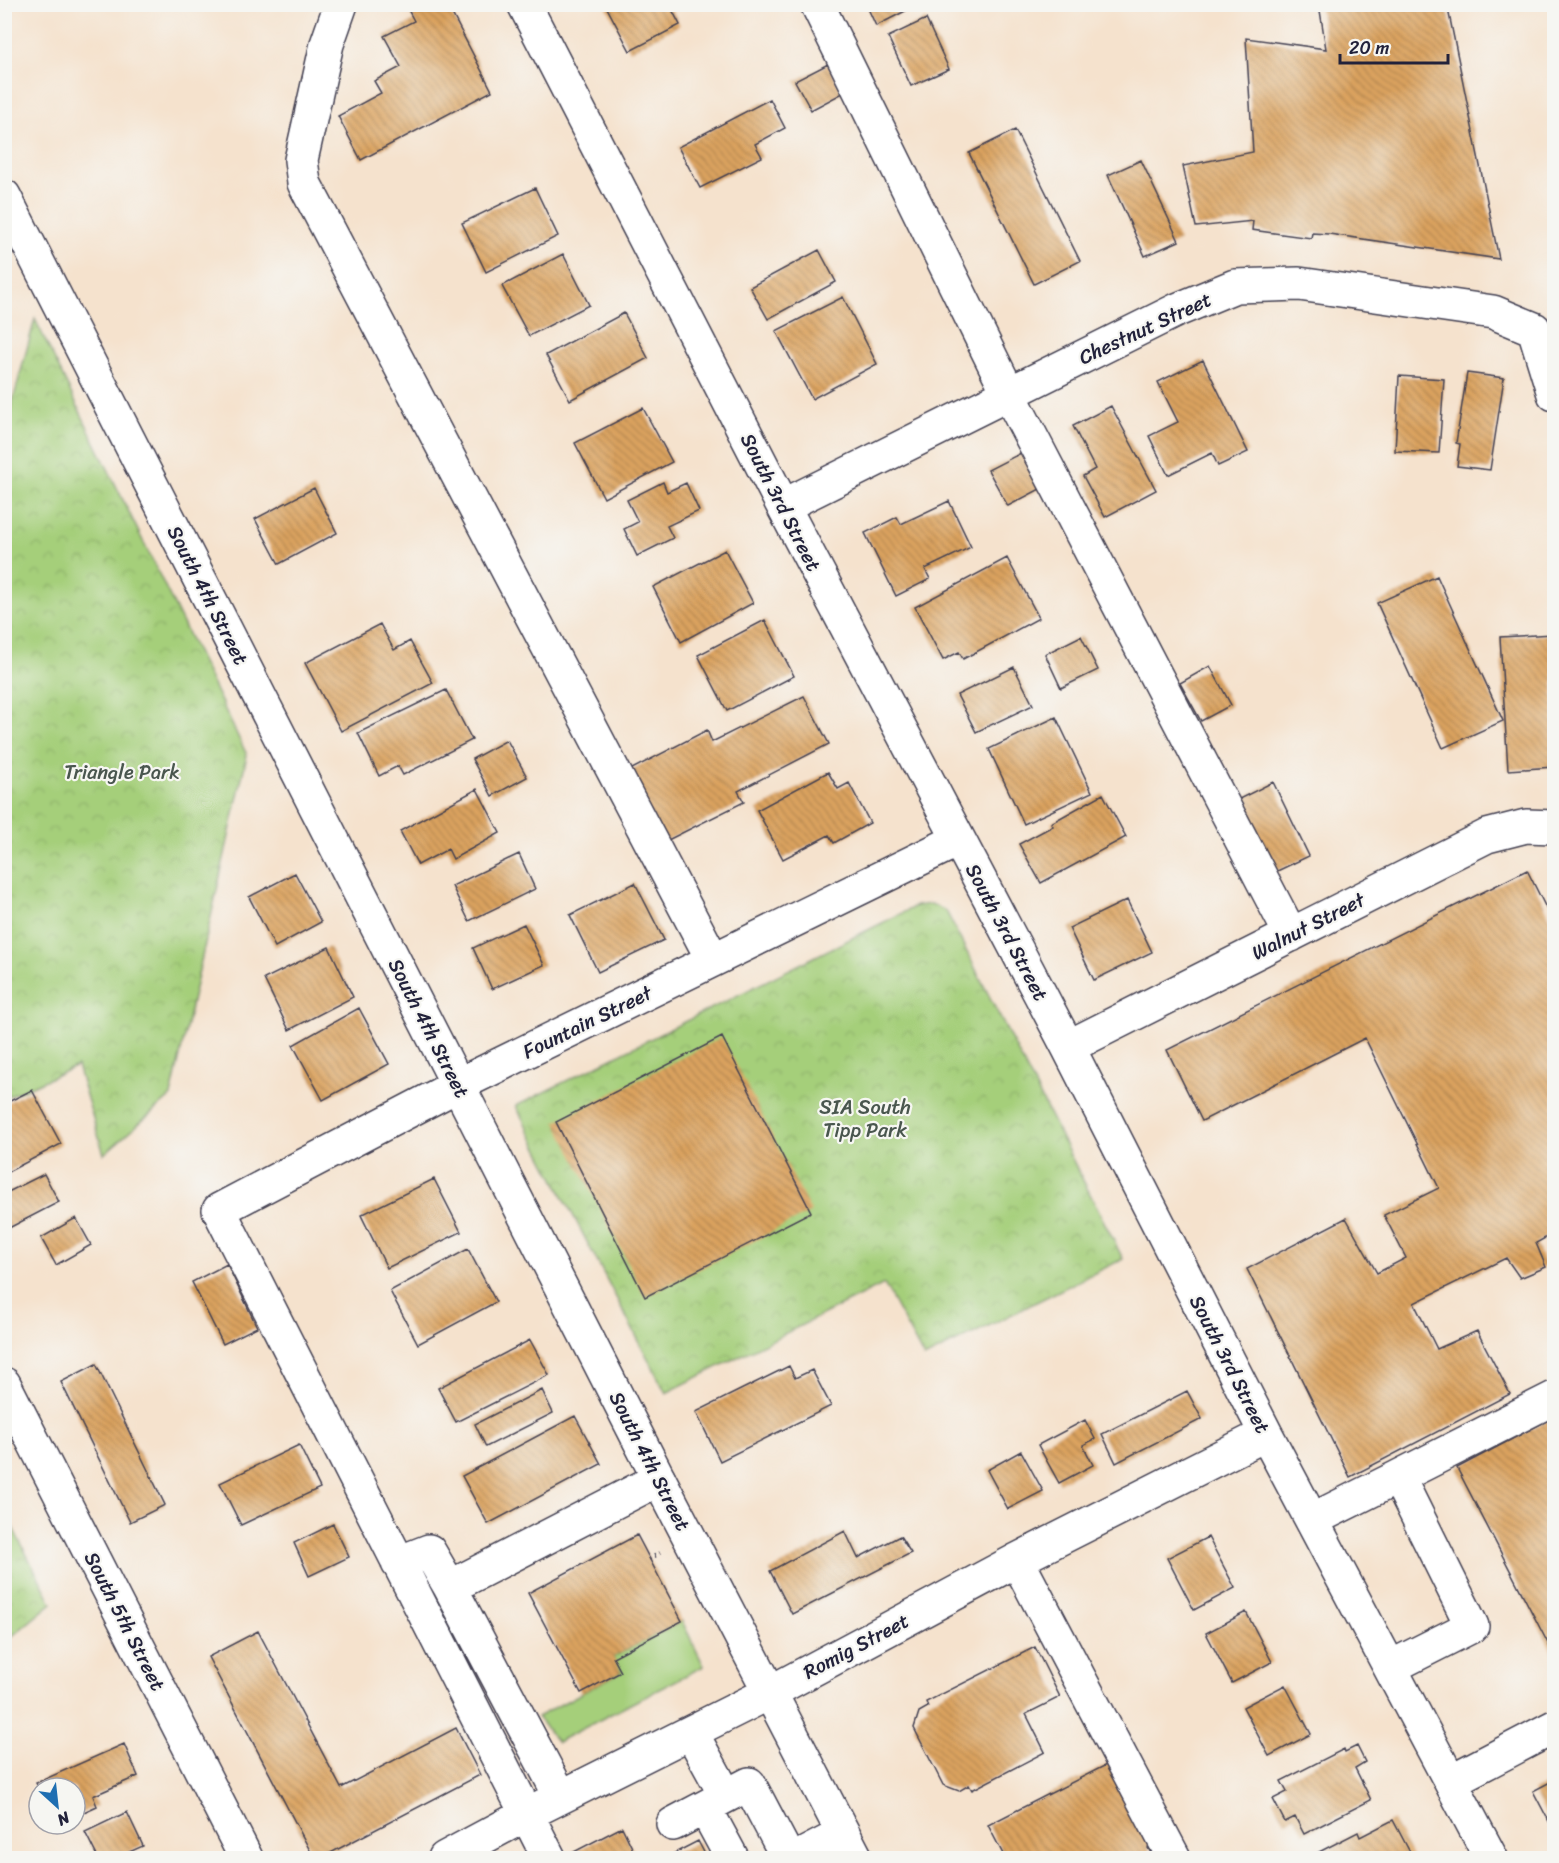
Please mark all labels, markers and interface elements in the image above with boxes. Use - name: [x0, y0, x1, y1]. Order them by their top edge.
- scale bar: [1340, 27, 1448, 65]
- text: 20 m: [1349, 32, 1389, 64]
- street label: Chestnut Street: [1073, 282, 1218, 375]
- street label: South 3rd Street: [731, 427, 831, 578]
- street label: South 4th Street: [157, 519, 258, 672]
- park label: Triangle Park: [64, 755, 180, 790]
- street label: South 3rd Street: [956, 857, 1058, 1008]
- street label: Walnut Street: [1245, 882, 1372, 970]
- street label: South 4th Street: [378, 952, 479, 1105]
- street label: Fountain Street: [516, 976, 659, 1069]
- park label: SIA South Tipp Park: [819, 1090, 911, 1148]
- street label: South 3rd Street: [1180, 1289, 1280, 1440]
- street label: South 4th Street: [599, 1385, 700, 1538]
- street label: South 5th Street: [74, 1545, 175, 1697]
- street label: Romig Street: [797, 1604, 916, 1689]
- north arrow: [27, 1776, 87, 1836]
- text: N: [51, 1803, 76, 1835]

